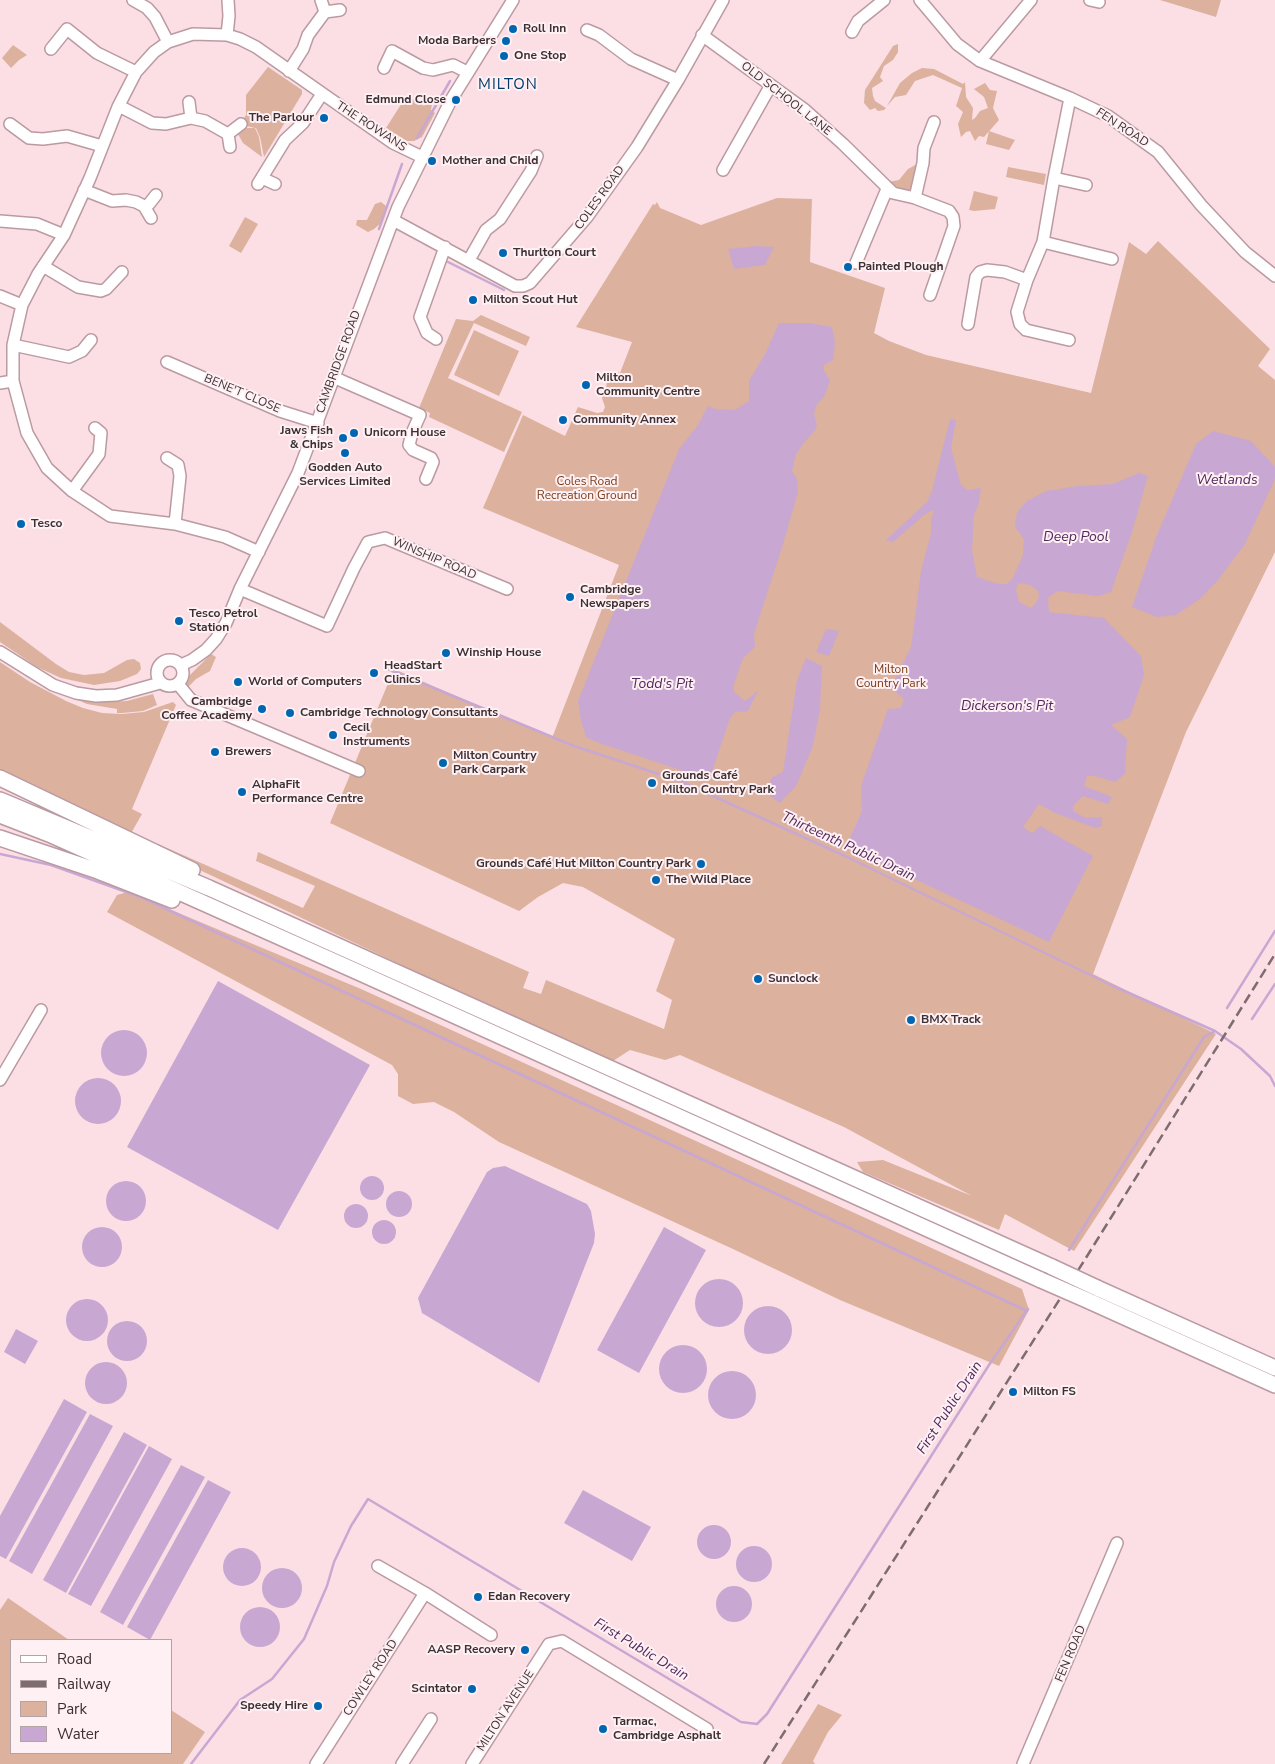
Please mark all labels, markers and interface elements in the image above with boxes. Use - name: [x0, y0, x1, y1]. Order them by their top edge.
- place label: Roll Inn: [523, 22, 566, 36]
- marker: Roll Inn: [507, 23, 519, 35]
- place label: Moda Barbers: [418, 34, 496, 48]
- marker: Moda Barbers: [500, 35, 512, 47]
- place label: One Stop: [514, 49, 566, 63]
- marker: One Stop: [498, 50, 510, 62]
- street label: OLD SCHOOL LANE: [738, 59, 834, 139]
- district label: MILTON: [477, 76, 539, 94]
- place label: Edmund Close: [366, 93, 446, 107]
- marker: Edmund Close: [450, 94, 462, 106]
- street label: THE ROWANS: [333, 99, 409, 155]
- street label: FEN ROAD: [1093, 106, 1151, 150]
- place label: The Parlour: [249, 111, 314, 125]
- marker: The Parlour: [318, 112, 330, 124]
- place label: Mother and Child: [442, 154, 539, 168]
- marker: Mother and Child: [426, 155, 438, 167]
- street label: COLES ROAD: [572, 163, 628, 233]
- place label: Thurlton Court: [513, 246, 596, 260]
- marker: Thurlton Court: [497, 247, 509, 259]
- place label: Painted Plough: [858, 260, 943, 274]
- marker: Painted Plough: [842, 261, 854, 273]
- place label: Milton Scout Hut: [483, 293, 578, 307]
- marker: Milton Scout Hut: [467, 294, 479, 306]
- street label: CAMBRIDGE ROAD: [314, 309, 364, 415]
- street label: BENE'T CLOSE: [202, 371, 282, 417]
- place label: Milton Community Centre: [596, 371, 700, 399]
- marker: Milton Community Centre: [580, 379, 592, 391]
- place label: Community Annex: [573, 413, 676, 427]
- marker: Community Annex: [557, 414, 569, 426]
- place label: Jaws Fish & Chips: [280, 424, 333, 452]
- place label: Unicorn House: [364, 426, 446, 440]
- marker: Unicorn House: [348, 427, 360, 439]
- marker: Jaws Fish & Chips: [337, 432, 349, 444]
- marker: Godden Auto Services Limited: [339, 447, 351, 459]
- place label: Godden Auto Services Limited: [299, 461, 391, 489]
- water label: Wetlands: [1196, 473, 1258, 489]
- park label: Coles Road Recreation Ground: [537, 475, 637, 503]
- place label: Tesco: [31, 517, 62, 531]
- marker: Tesco: [15, 518, 27, 530]
- water label: Deep Pool: [1043, 530, 1109, 546]
- street label: WINSHIP ROAD: [390, 535, 478, 583]
- place label: Cambridge Newspapers: [580, 583, 649, 611]
- marker: Cambridge Newspapers: [564, 591, 576, 603]
- place label: Tesco Petrol Station: [189, 607, 258, 635]
- marker: Tesco Petrol Station: [173, 615, 185, 627]
- place label: Winship House: [456, 646, 541, 660]
- marker: Winship House: [440, 647, 452, 659]
- place label: HeadStart Clinics: [384, 659, 442, 687]
- park label: Milton Country Park: [856, 663, 926, 691]
- marker: HeadStart Clinics: [368, 667, 380, 679]
- place label: World of Computers: [248, 675, 362, 689]
- marker: World of Computers: [232, 676, 244, 688]
- water label: Todd's Pit: [631, 677, 693, 693]
- place label: Cambridge Coffee Academy: [161, 695, 252, 723]
- water label: Dickerson's Pit: [961, 699, 1053, 715]
- marker: Cambridge Coffee Academy: [256, 703, 268, 715]
- place label: Cambridge Technology Consultants: [300, 706, 498, 720]
- marker: Cambridge Technology Consultants: [284, 707, 296, 719]
- place label: Cecil Instruments: [343, 721, 410, 749]
- marker: Cecil Instruments: [327, 729, 339, 741]
- place label: Brewers: [225, 745, 271, 759]
- marker: Brewers: [209, 746, 221, 758]
- place label: Milton Country Park Carpark: [453, 749, 536, 777]
- marker: Milton Country Park Carpark: [437, 757, 449, 769]
- place label: Grounds Café Milton Country Park: [662, 769, 774, 797]
- marker: Grounds Café Milton Country Park: [646, 777, 658, 789]
- place label: AlphaFit Performance Centre: [252, 778, 363, 806]
- marker: AlphaFit Performance Centre: [236, 786, 248, 798]
- water label: Thirteenth Public Drain: [779, 809, 917, 885]
- place label: Grounds Café Hut Milton Country Park: [476, 857, 691, 871]
- marker: Grounds Café Hut Milton Country Park: [695, 858, 707, 870]
- place label: The Wild Place: [666, 873, 751, 887]
- marker: The Wild Place: [650, 874, 662, 886]
- place label: Sunclock: [768, 972, 818, 986]
- marker: Sunclock: [752, 973, 764, 985]
- place label: BMX Track: [921, 1013, 981, 1027]
- marker: BMX Track: [905, 1014, 917, 1026]
- water label: First Public Drain: [914, 1358, 986, 1458]
- place label: Milton FS: [1023, 1385, 1076, 1399]
- marker: Milton FS: [1007, 1386, 1019, 1398]
- place label: Edan Recovery: [488, 1590, 570, 1604]
- marker: Edan Recovery: [472, 1591, 484, 1603]
- water label: First Public Drain: [591, 1615, 691, 1685]
- street label: FEN ROAD: [1053, 1623, 1089, 1685]
- street label: COWLEY ROAD: [341, 1637, 401, 1719]
- legend: [10, 1639, 172, 1754]
- place label: AASP Recovery: [428, 1643, 515, 1657]
- marker: AASP Recovery: [519, 1644, 531, 1656]
- text: Road: [57, 1649, 92, 1669]
- street label: MILTON AVENUE: [474, 1668, 538, 1754]
- text: Railway: [57, 1674, 111, 1694]
- place label: Scintator: [411, 1682, 462, 1696]
- marker: Scintator: [466, 1683, 478, 1695]
- text: Park: [57, 1699, 87, 1719]
- place label: Speedy Hire: [240, 1699, 308, 1713]
- marker: Speedy Hire: [312, 1700, 324, 1712]
- place label: Tarmac, Cambridge Asphalt: [613, 1715, 721, 1743]
- marker: Tarmac, Cambridge Asphalt: [597, 1723, 609, 1735]
- text: Water: [57, 1724, 99, 1744]

